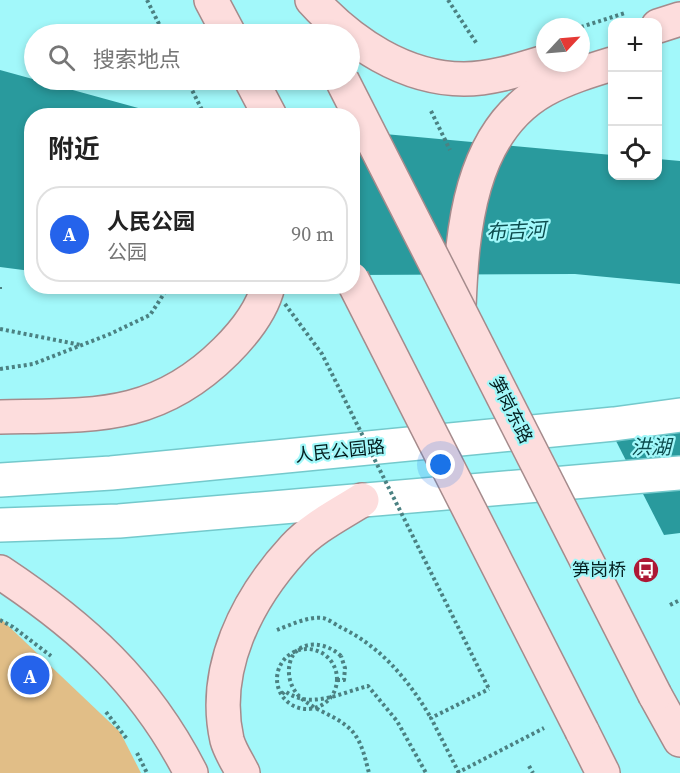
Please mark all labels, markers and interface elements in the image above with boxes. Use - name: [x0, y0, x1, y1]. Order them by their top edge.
- north arrow: [536, 18, 590, 72]
- map controls: [608, 18, 662, 180]
- button: +: [608, 18, 662, 72]
- search box: [24, 24, 360, 90]
- icon: search: [45, 41, 78, 74]
- text: 搜索地点: [93, 44, 181, 74]
- button: −: [608, 72, 662, 126]
- button: locate: [608, 126, 662, 180]
- text: 附近: [48, 131, 100, 167]
- text: 人民公园: [107, 206, 195, 236]
- water label: 布吉河: [485, 215, 551, 247]
- text: A: [63, 220, 76, 248]
- text: 90 m: [291, 220, 334, 248]
- text: 公园: [107, 238, 147, 266]
- street label: 笋岗东路: [484, 372, 539, 448]
- street label: 人民公园路: [294, 433, 386, 468]
- water label: 洪湖: [631, 433, 674, 461]
- your location: [426, 450, 455, 479]
- bus stop icon: 笋岗桥: [631, 555, 661, 585]
- place label: 笋岗桥: [572, 557, 626, 582]
- pin: A: [10, 652, 50, 698]

